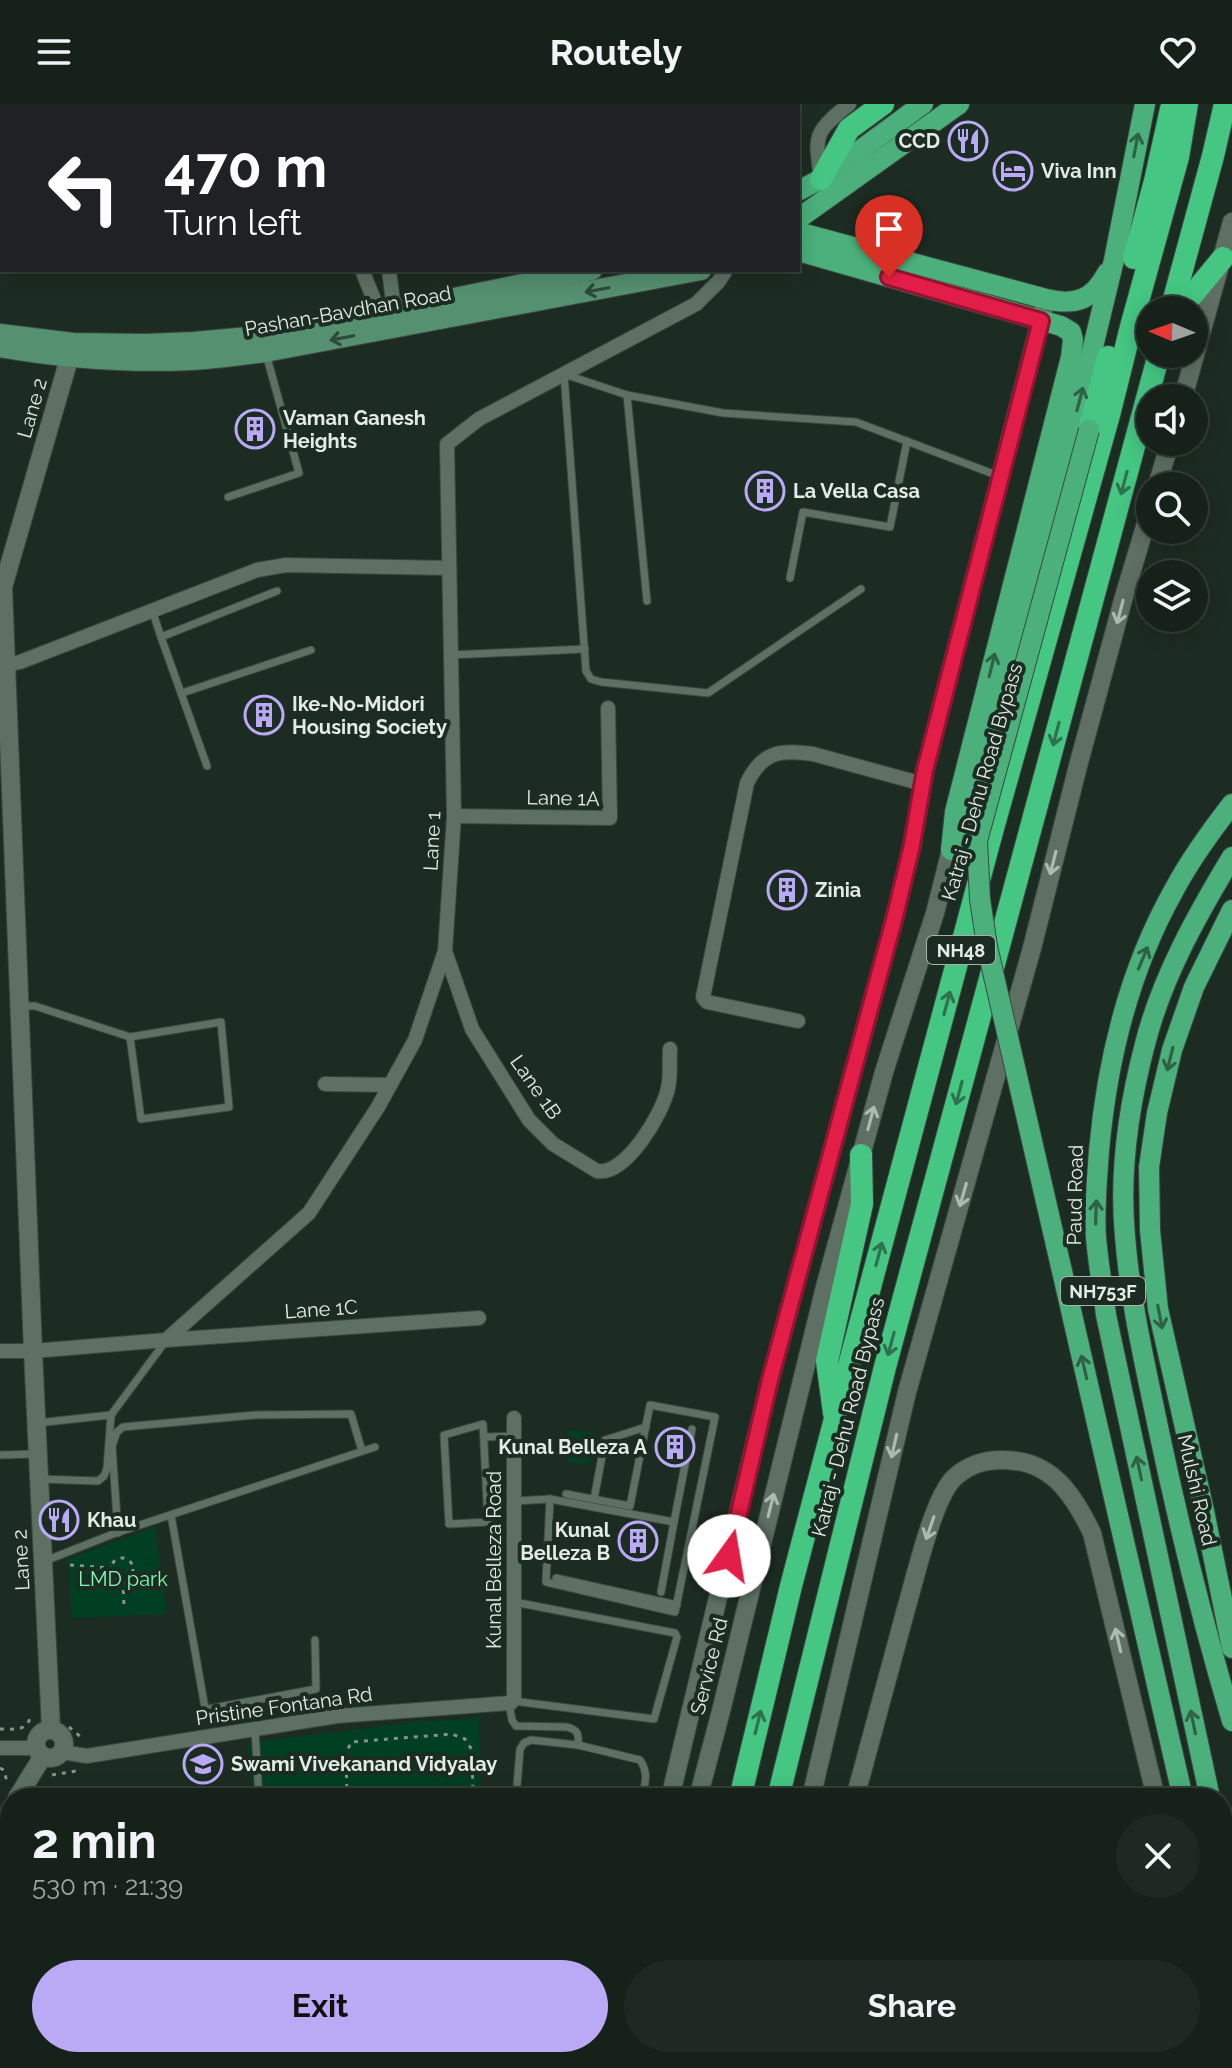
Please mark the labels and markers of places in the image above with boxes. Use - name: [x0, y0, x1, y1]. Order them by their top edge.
- restaurant icon: CCD: [947, 120, 989, 162]
- place label: CCD: [898, 129, 940, 153]
- hotel icon: Viva Inn: [992, 150, 1034, 192]
- place label: Viva Inn: [1041, 159, 1117, 183]
- pin: [855, 195, 923, 277]
- place label: Vaman Ganesh Heights: [283, 406, 426, 453]
- building icon: Vaman Ganesh Heights: [234, 408, 276, 450]
- building icon: La Vella Casa: [744, 470, 786, 512]
- place label: La Vella Casa: [793, 479, 920, 503]
- place label: Ike-No-Midori Housing Society: [292, 692, 447, 739]
- building icon: Ike-No-Midori Housing Society: [243, 694, 285, 736]
- building icon: Zinia: [766, 869, 808, 911]
- place label: Zinia: [815, 878, 861, 902]
- building icon: Kunal Belleza A: [654, 1426, 696, 1468]
- place label: Kunal Belleza A: [498, 1435, 648, 1459]
- restaurant icon: Khau: [38, 1499, 80, 1541]
- place label: Khau: [87, 1508, 136, 1532]
- place label: Kunal Belleza B: [520, 1518, 611, 1565]
- building icon: Kunal Belleza B: [617, 1520, 659, 1562]
- school or university icon: Swami Vivekanand Vidyalay: [182, 1743, 224, 1785]
- place label: Swami Vivekanand Vidyalay: [231, 1752, 497, 1776]

